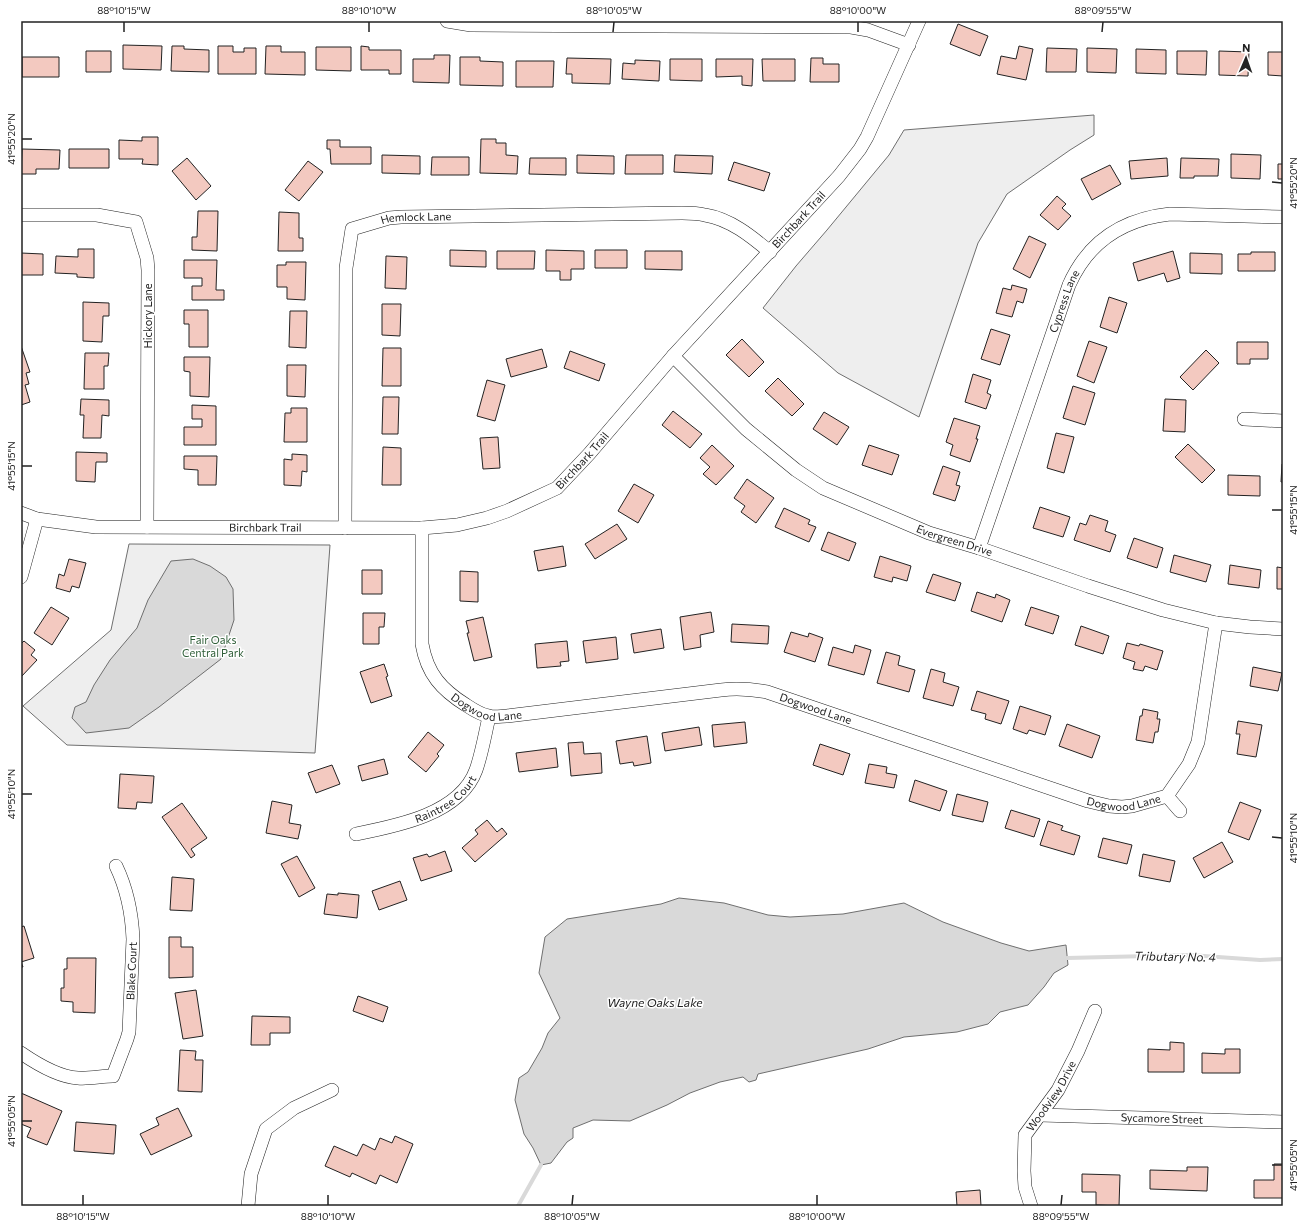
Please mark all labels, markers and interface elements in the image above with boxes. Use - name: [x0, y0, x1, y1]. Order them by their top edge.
- text: 88°10'15"W: [97, 4, 151, 16]
- text: 88°10'10"W: [342, 4, 396, 16]
- text: 88°10'05"W: [586, 4, 642, 16]
- text: 88°10'00"W: [830, 4, 886, 16]
- text: 88°09'55"W: [1075, 4, 1131, 16]
- north arrow: [1226, 38, 1266, 78]
- text: N: [1242, 41, 1251, 54]
- text: 41°55'20"N: [5, 113, 17, 165]
- text: 41°55'20"N: [1287, 157, 1299, 209]
- street label: Birchbark Trail: [769, 188, 828, 250]
- street label: Hemlock Lane: [379, 209, 452, 226]
- street label: Cypress Lane: [1046, 267, 1082, 334]
- street label: Hickory Lane: [141, 283, 154, 349]
- street label: Birchbark Trail: [553, 429, 611, 491]
- text: 41°55'15"N: [5, 441, 17, 491]
- text: 41°55'15"N: [1287, 485, 1299, 535]
- street label: Birchbark Trail: [229, 520, 302, 534]
- street label: Evergreen Drive: [915, 521, 994, 558]
- park label: Fair Oaks Central Park: [182, 633, 244, 659]
- street label: Dogwood Lane: [449, 690, 523, 723]
- street label: Dogwood Lane: [778, 690, 854, 726]
- text: 41°55'10"N: [5, 769, 17, 819]
- street label: Raintree Court: [413, 773, 479, 825]
- street label: Dogwood Lane: [1086, 791, 1162, 813]
- text: 41°55'10"N: [1287, 813, 1299, 863]
- street label: Blake Court: [123, 941, 139, 1000]
- water label: Tributary No. 4: [1134, 948, 1216, 964]
- water label: Wayne Oaks Lake: [607, 995, 703, 1009]
- street label: Woodview Drive: [1023, 1058, 1078, 1134]
- text: 41°55'05"N: [5, 1095, 17, 1147]
- street label: Sycamore Street: [1121, 1110, 1204, 1126]
- text: 41°55'05"N: [1287, 1139, 1299, 1191]
- text: 88°10'15"W: [56, 1210, 110, 1222]
- text: 88°10'10"W: [301, 1210, 355, 1222]
- text: 88°10'05"W: [544, 1210, 600, 1222]
- text: 88°10'00"W: [789, 1210, 845, 1222]
- text: 88°09'55"W: [1033, 1210, 1089, 1222]

